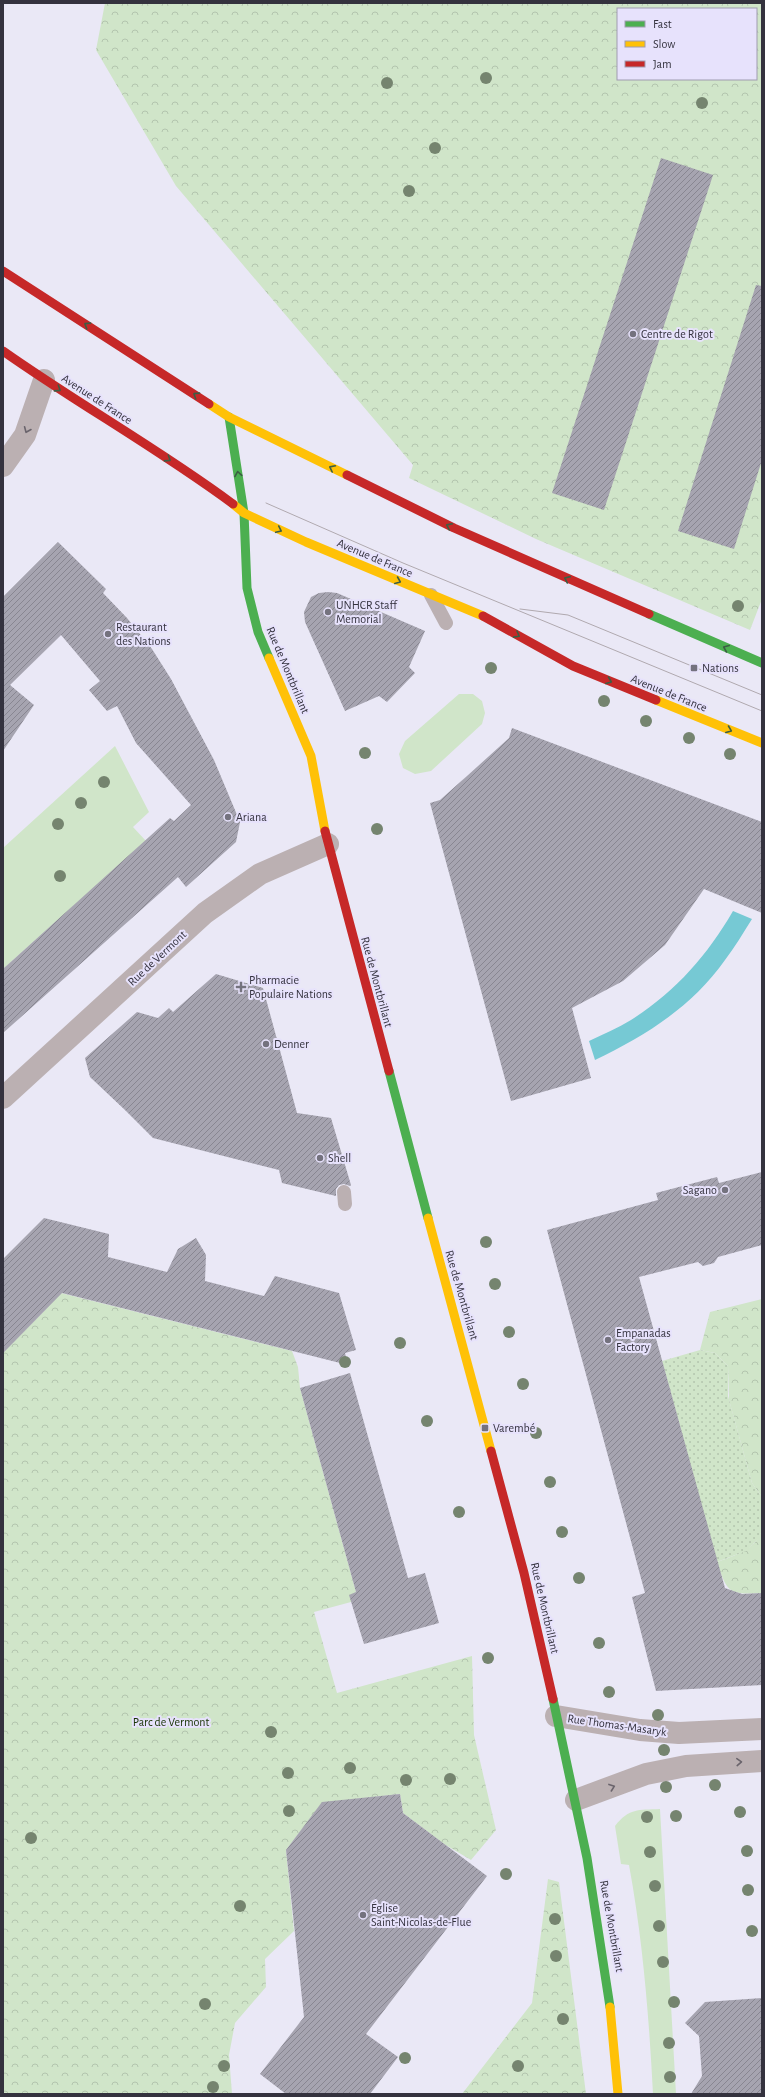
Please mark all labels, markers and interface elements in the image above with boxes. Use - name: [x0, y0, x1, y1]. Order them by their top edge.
- legend: [617, 8, 757, 80]
- text: Fast: [653, 18, 672, 30]
- text: Slow: [653, 38, 675, 50]
- text: Jam: [653, 58, 672, 70]
- one-way arrow: [84, 322, 91, 330]
- place label: Centre de Rigot: [641, 328, 713, 340]
- marker: Centre de Rigot: [628, 329, 638, 339]
- street label: Avenue de France: [60, 372, 134, 426]
- one-way arrow: [54, 384, 61, 392]
- one-way arrow: [193, 393, 200, 400]
- one-way arrow: [24, 426, 32, 433]
- one-way arrow: [163, 454, 170, 461]
- one-way arrow: [329, 465, 336, 473]
- one-way arrow: [234, 471, 243, 477]
- one-way arrow: [445, 523, 453, 531]
- one-way arrow: [275, 525, 282, 533]
- street label: Avenue de France: [335, 537, 415, 579]
- one-way arrow: [394, 576, 402, 584]
- one-way arrow: [564, 576, 571, 584]
- place label: UNHCR Staff Memorial: [336, 599, 398, 625]
- marker: UNHCR Staff Memorial: [323, 607, 333, 617]
- place label: Restaurant des Nations: [116, 621, 171, 647]
- street label: Rue de Montbrillant: [264, 625, 312, 715]
- marker: Restaurant des Nations: [103, 629, 113, 639]
- one-way arrow: [513, 630, 520, 637]
- one-way arrow: [722, 645, 730, 653]
- place label: Nations: [702, 662, 739, 674]
- marker: Nations: [689, 663, 699, 673]
- street label: Avenue de France: [629, 672, 709, 714]
- one-way arrow: [605, 677, 612, 685]
- one-way arrow: [726, 725, 733, 733]
- place label: Ariana: [236, 811, 267, 823]
- marker: Ariana: [223, 812, 233, 822]
- street label: Rue de Vermont: [126, 928, 189, 988]
- street label: Rue de Montbrillant: [359, 936, 395, 1029]
- place label: Pharmacie Populaire Nations: [249, 974, 332, 1000]
- marker: Pharmacie Populaire Nations: [236, 982, 246, 992]
- place label: Denner: [274, 1038, 309, 1050]
- marker: Denner: [261, 1039, 271, 1049]
- place label: Shell: [328, 1152, 351, 1164]
- marker: Shell: [315, 1153, 325, 1163]
- place label: Sagano: [683, 1184, 717, 1196]
- marker: Sagano: [720, 1185, 730, 1195]
- street label: Rue de Montbrillant: [443, 1249, 481, 1342]
- place label: Empanadas Factory: [616, 1327, 671, 1354]
- marker: Empanadas Factory: [603, 1335, 613, 1345]
- place label: Varembé: [493, 1422, 535, 1434]
- marker: Varembé: [480, 1423, 490, 1433]
- street label: Rue de Montbrillant: [529, 1561, 561, 1655]
- street label: Rue Thomas-Masaryk: [566, 1712, 668, 1739]
- park label: Parc de Vermont: [133, 1716, 209, 1728]
- one-way arrow: [736, 1758, 742, 1767]
- one-way arrow: [609, 1783, 616, 1791]
- street label: Rue de Montbrillant: [598, 1879, 626, 1973]
- place label: Église Saint-Nicolas-de-Flue: [371, 1901, 471, 1928]
- marker: Église Saint-Nicolas-de-Flue: [358, 1910, 368, 1920]

